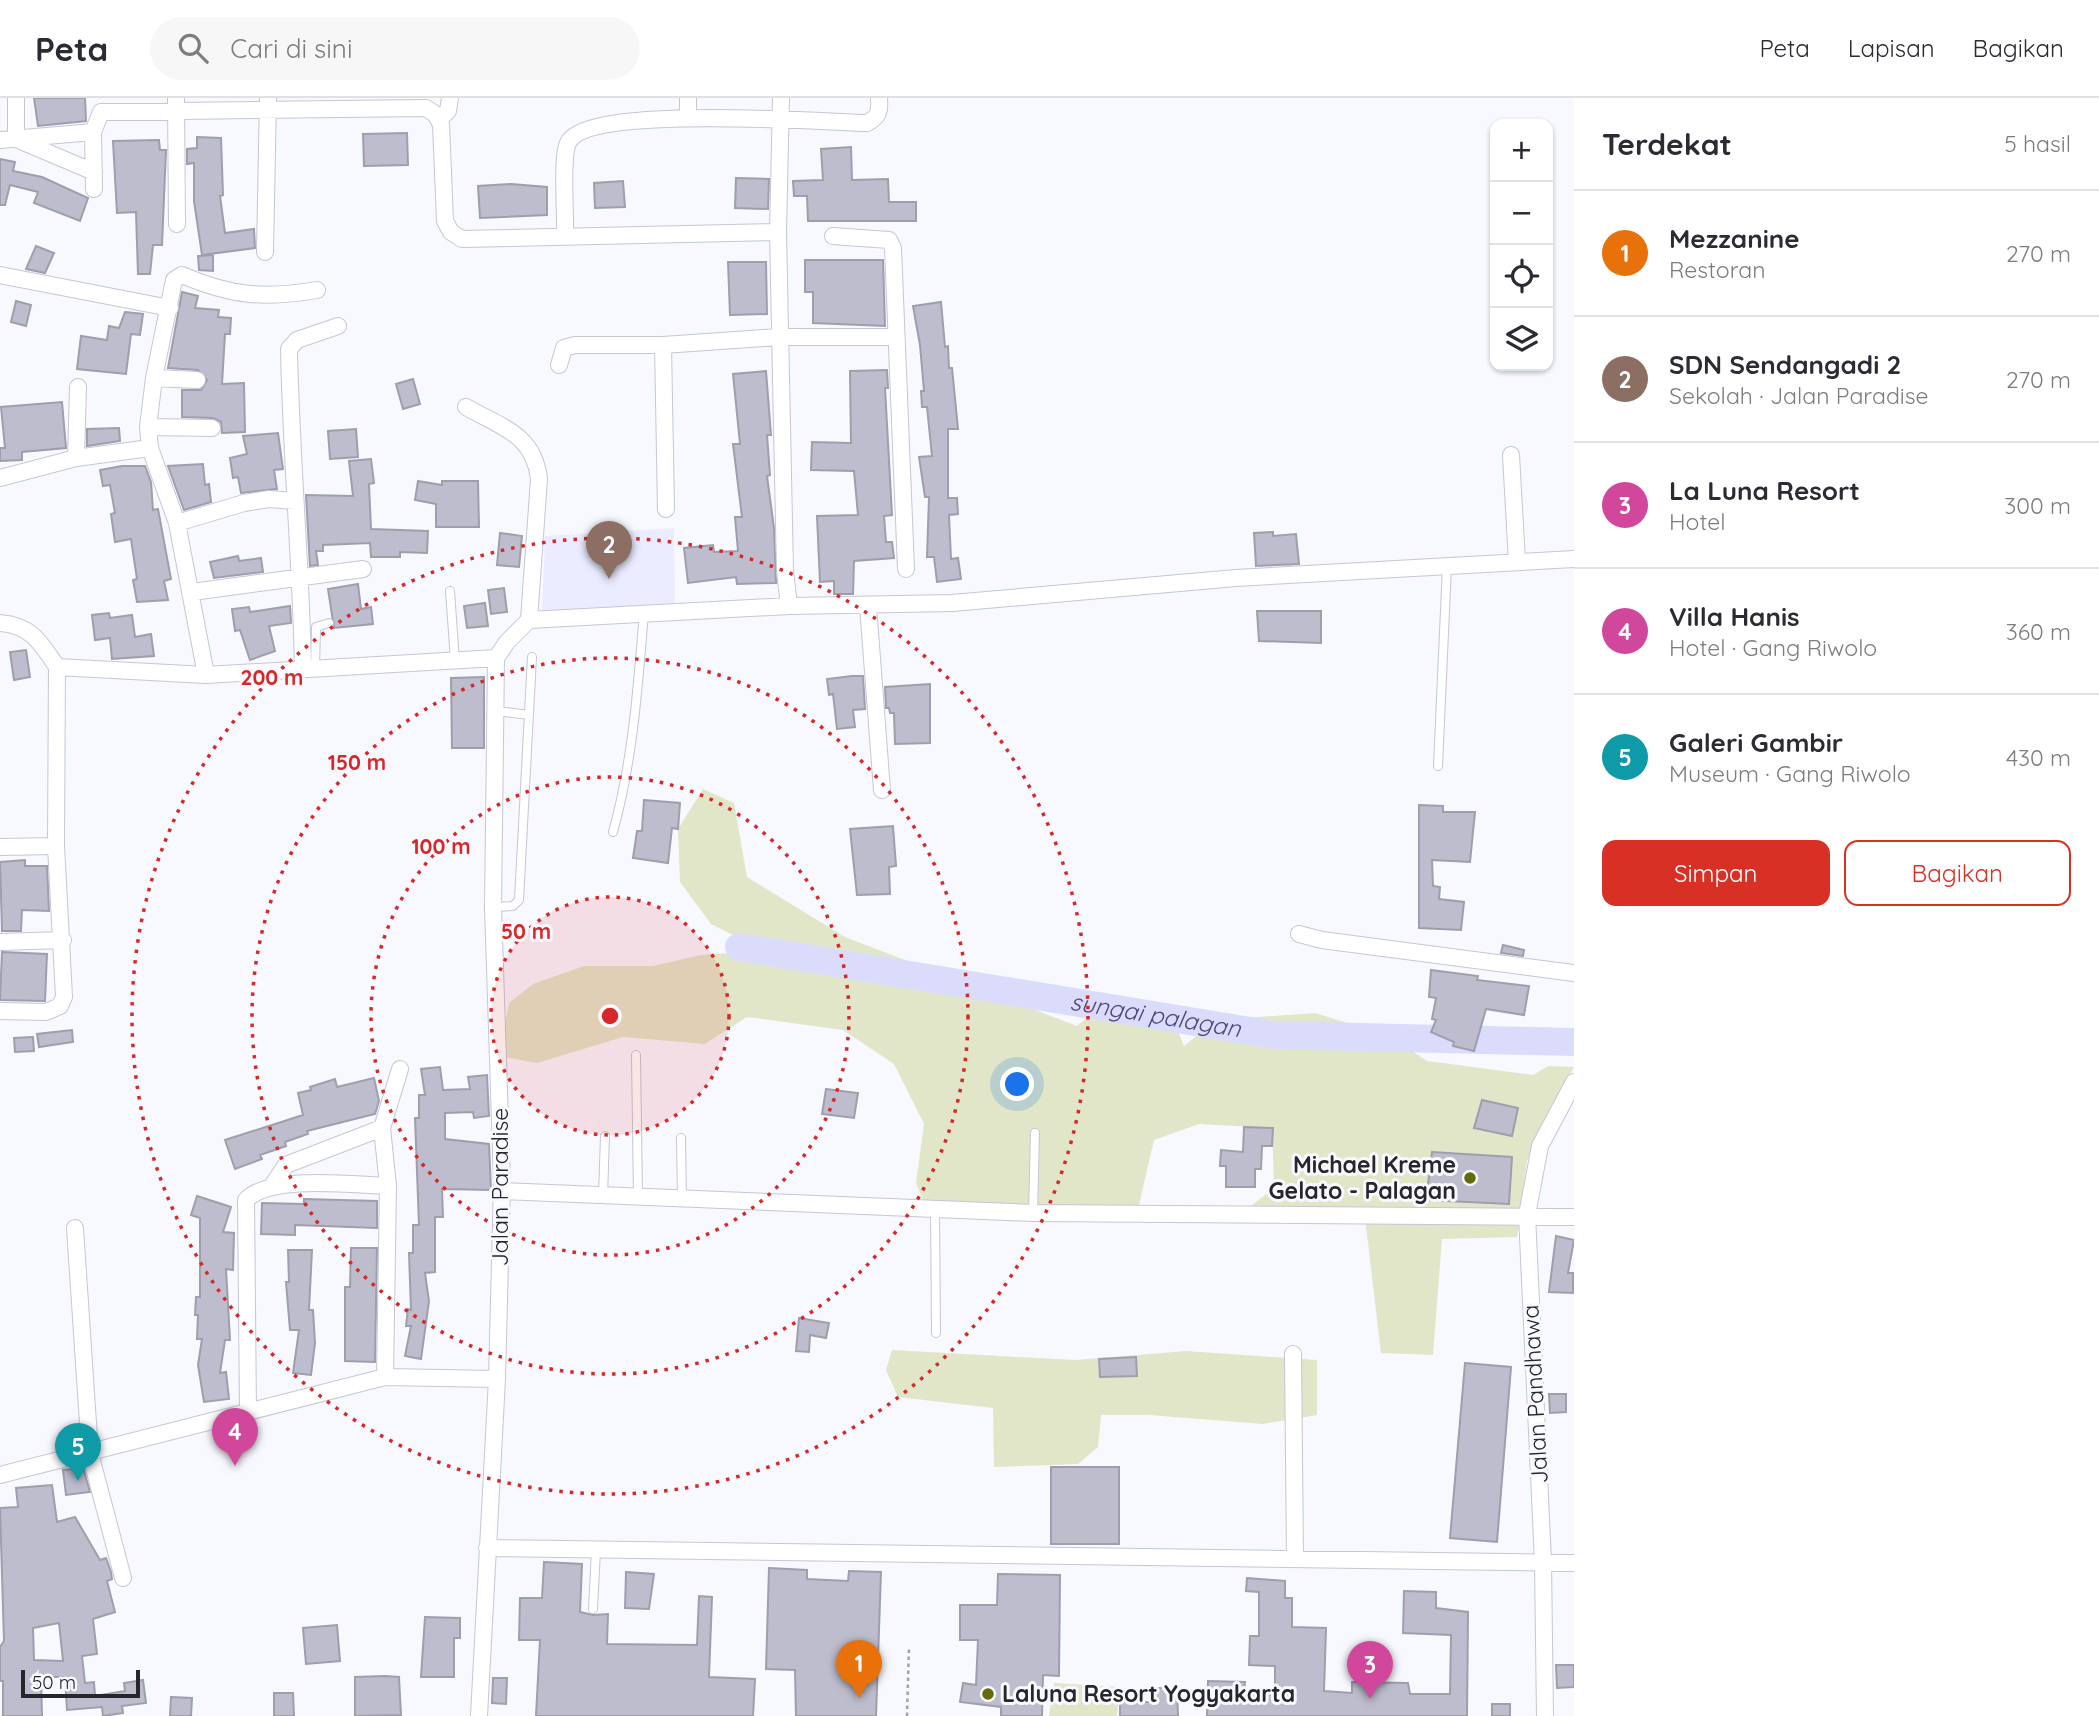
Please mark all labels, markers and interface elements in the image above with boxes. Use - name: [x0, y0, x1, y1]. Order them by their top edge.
- search box: [150, 17, 640, 80]
- text: Peta: [35, 28, 108, 69]
- icon: search: [174, 29, 212, 67]
- text: Cari di sini: [230, 32, 352, 65]
- text: Peta: [1759, 33, 1810, 63]
- text: Lapisan: [1848, 33, 1935, 63]
- text: Bagikan: [1973, 33, 2064, 63]
- map controls: [1490, 119, 1553, 371]
- button: +: [1490, 119, 1553, 182]
- text: Terdekat: [1602, 125, 1732, 163]
- text: 5 hasil: [2004, 129, 2071, 158]
- button: −: [1490, 182, 1553, 245]
- text: Mezzanine: [1669, 222, 1800, 255]
- text: 1: [1621, 239, 1629, 268]
- text: 270 m: [2006, 239, 2071, 268]
- button: locate: [1490, 245, 1553, 308]
- text: Restoran: [1669, 255, 1765, 284]
- button: layers: [1490, 308, 1553, 371]
- text: SDN Sendangadi 2: [1669, 348, 1901, 381]
- text: 2: [1618, 365, 1632, 394]
- text: 270 m: [2006, 365, 2071, 394]
- text: Sekolah · Jalan Paradise: [1669, 381, 1929, 410]
- text: La Luna Resort: [1669, 474, 1860, 507]
- text: 3: [1619, 491, 1631, 520]
- text: 300 m: [2004, 491, 2071, 520]
- text: Hotel: [1669, 507, 1725, 536]
- pin: 2: [586, 521, 632, 579]
- text: Villa Hanis: [1669, 600, 1800, 633]
- text: 4: [1618, 617, 1632, 646]
- text: 360 m: [2006, 617, 2071, 646]
- text: Hotel · Gang Riwolo: [1669, 633, 1877, 662]
- text: 200 m: [241, 664, 303, 690]
- text: Galeri Gambir: [1669, 726, 1843, 759]
- text: 5: [1618, 743, 1632, 772]
- text: 430 m: [2006, 743, 2071, 772]
- text: 150 m: [328, 749, 386, 775]
- text: Museum · Gang Riwolo: [1669, 759, 1911, 788]
- text: 100 m: [411, 833, 471, 859]
- button: Simpan: [1602, 840, 1830, 906]
- button: Bagikan: [1844, 840, 2071, 906]
- text: 50 m: [501, 918, 551, 944]
- water label: sungai palagan: [1068, 986, 1244, 1043]
- centre of rings: [598, 1004, 622, 1028]
- your location: [1000, 1067, 1034, 1101]
- street label: Jalan Paradise: [485, 1108, 514, 1266]
- place label: Michael Kreme Gelato - Palagan: [1269, 1150, 1456, 1205]
- marker: Michael Kreme Gelato - Palagan: [1462, 1170, 1478, 1186]
- street label: Jalan Pandhawa: [1515, 1304, 1554, 1484]
- pin: 4: [212, 1408, 258, 1466]
- pin: 5: [55, 1423, 101, 1481]
- pin: 1: [836, 1640, 882, 1698]
- pin: 3: [1347, 1641, 1393, 1699]
- scale bar: [21, 1667, 140, 1699]
- text: 50 m: [32, 1670, 76, 1694]
- place label: Laluna Resort Yogyakarta: [1002, 1679, 1295, 1708]
- marker: Laluna Resort Yogyakarta: [980, 1686, 996, 1702]

